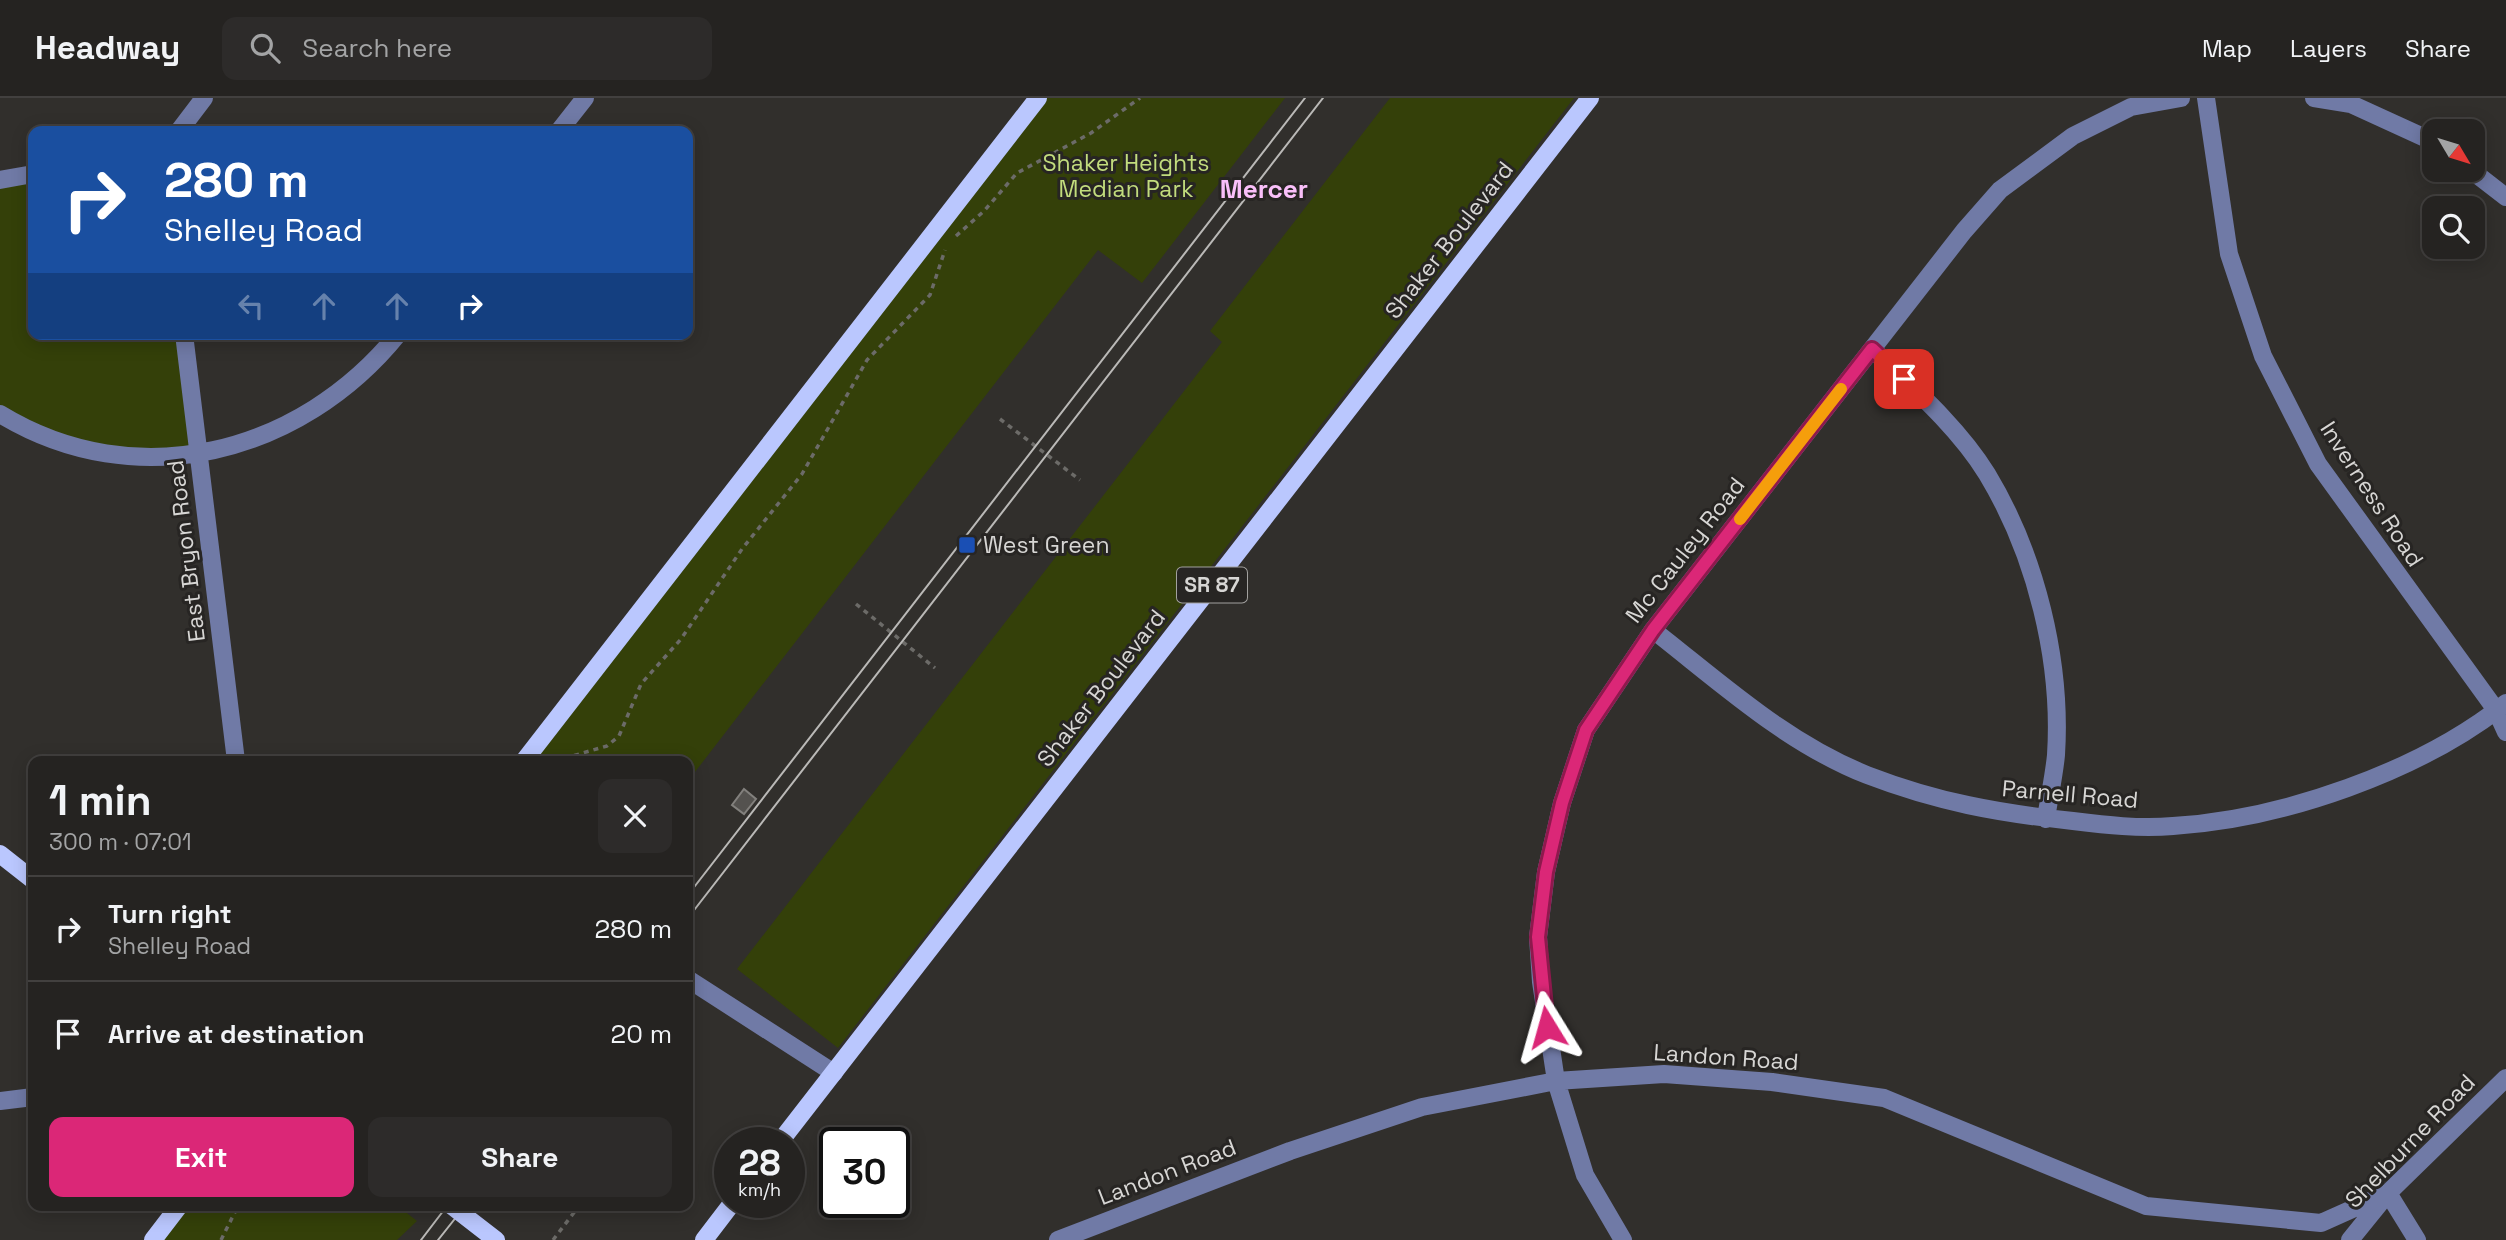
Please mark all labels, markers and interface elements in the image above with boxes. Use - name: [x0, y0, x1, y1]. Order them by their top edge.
- search box: [222, 17, 712, 80]
- text: Headway: [35, 27, 180, 69]
- icon: search: [246, 29, 284, 67]
- text: Search here: [302, 31, 452, 65]
- text: Map: [2202, 33, 2252, 64]
- text: Layers: [2290, 33, 2367, 64]
- text: Share: [2405, 33, 2471, 64]
- north arrow: [2422, 119, 2485, 182]
- map controls: [2422, 119, 2485, 259]
- park label: Shaker Heights Median Park: [1043, 148, 1209, 204]
- text: 280 m: [164, 149, 309, 211]
- icon: right: [49, 154, 140, 245]
- street label: Shaker Boulevard: [1378, 155, 1520, 325]
- district label: Mercer: [1220, 172, 1308, 206]
- button: search: [2422, 196, 2485, 259]
- text: Shelley Road: [164, 210, 363, 250]
- icon: left: [232, 287, 270, 325]
- icon: ahead: [305, 287, 343, 325]
- icon: ahead: [378, 287, 416, 325]
- icon: right: [451, 287, 489, 325]
- pin: [1874, 349, 1934, 409]
- icon: arrive: [1885, 360, 1923, 398]
- street label: Inverness Road: [2314, 415, 2430, 573]
- street label: East Bryon Road: [160, 458, 212, 644]
- street label: Mc Cauley Road: [1619, 471, 1751, 629]
- place label: West Green: [983, 530, 1110, 560]
- marker: West Green: [957, 535, 977, 555]
- road number: SR 87: [1177, 568, 1247, 602]
- street label: Shaker Boulevard: [1030, 603, 1172, 773]
- street label: Parnell Road: [2001, 773, 2139, 815]
- text: 1 min: [49, 774, 152, 827]
- button: close: [598, 779, 672, 853]
- text: 300 m · 07:01: [49, 827, 192, 857]
- text: Turn right: [108, 897, 232, 931]
- icon: right: [49, 910, 87, 948]
- text: 280 m: [594, 912, 672, 946]
- text: Shelley Road: [108, 931, 251, 961]
- position arrow: [1510, 990, 1584, 1064]
- icon: arrive: [49, 1015, 87, 1053]
- text: Arrive at destination: [108, 1017, 365, 1051]
- text: 20 m: [611, 1017, 672, 1051]
- street label: Landon Road: [1652, 1037, 1800, 1077]
- street label: Shelburne Road: [2338, 1068, 2482, 1214]
- button: Exit: [49, 1117, 354, 1197]
- button: Share: [368, 1117, 672, 1197]
- speed limit sign: 30: [819, 1127, 910, 1218]
- street label: Landon Road: [1094, 1132, 1240, 1212]
- text: 28: [739, 1141, 780, 1185]
- text: km/h: [738, 1178, 781, 1201]

